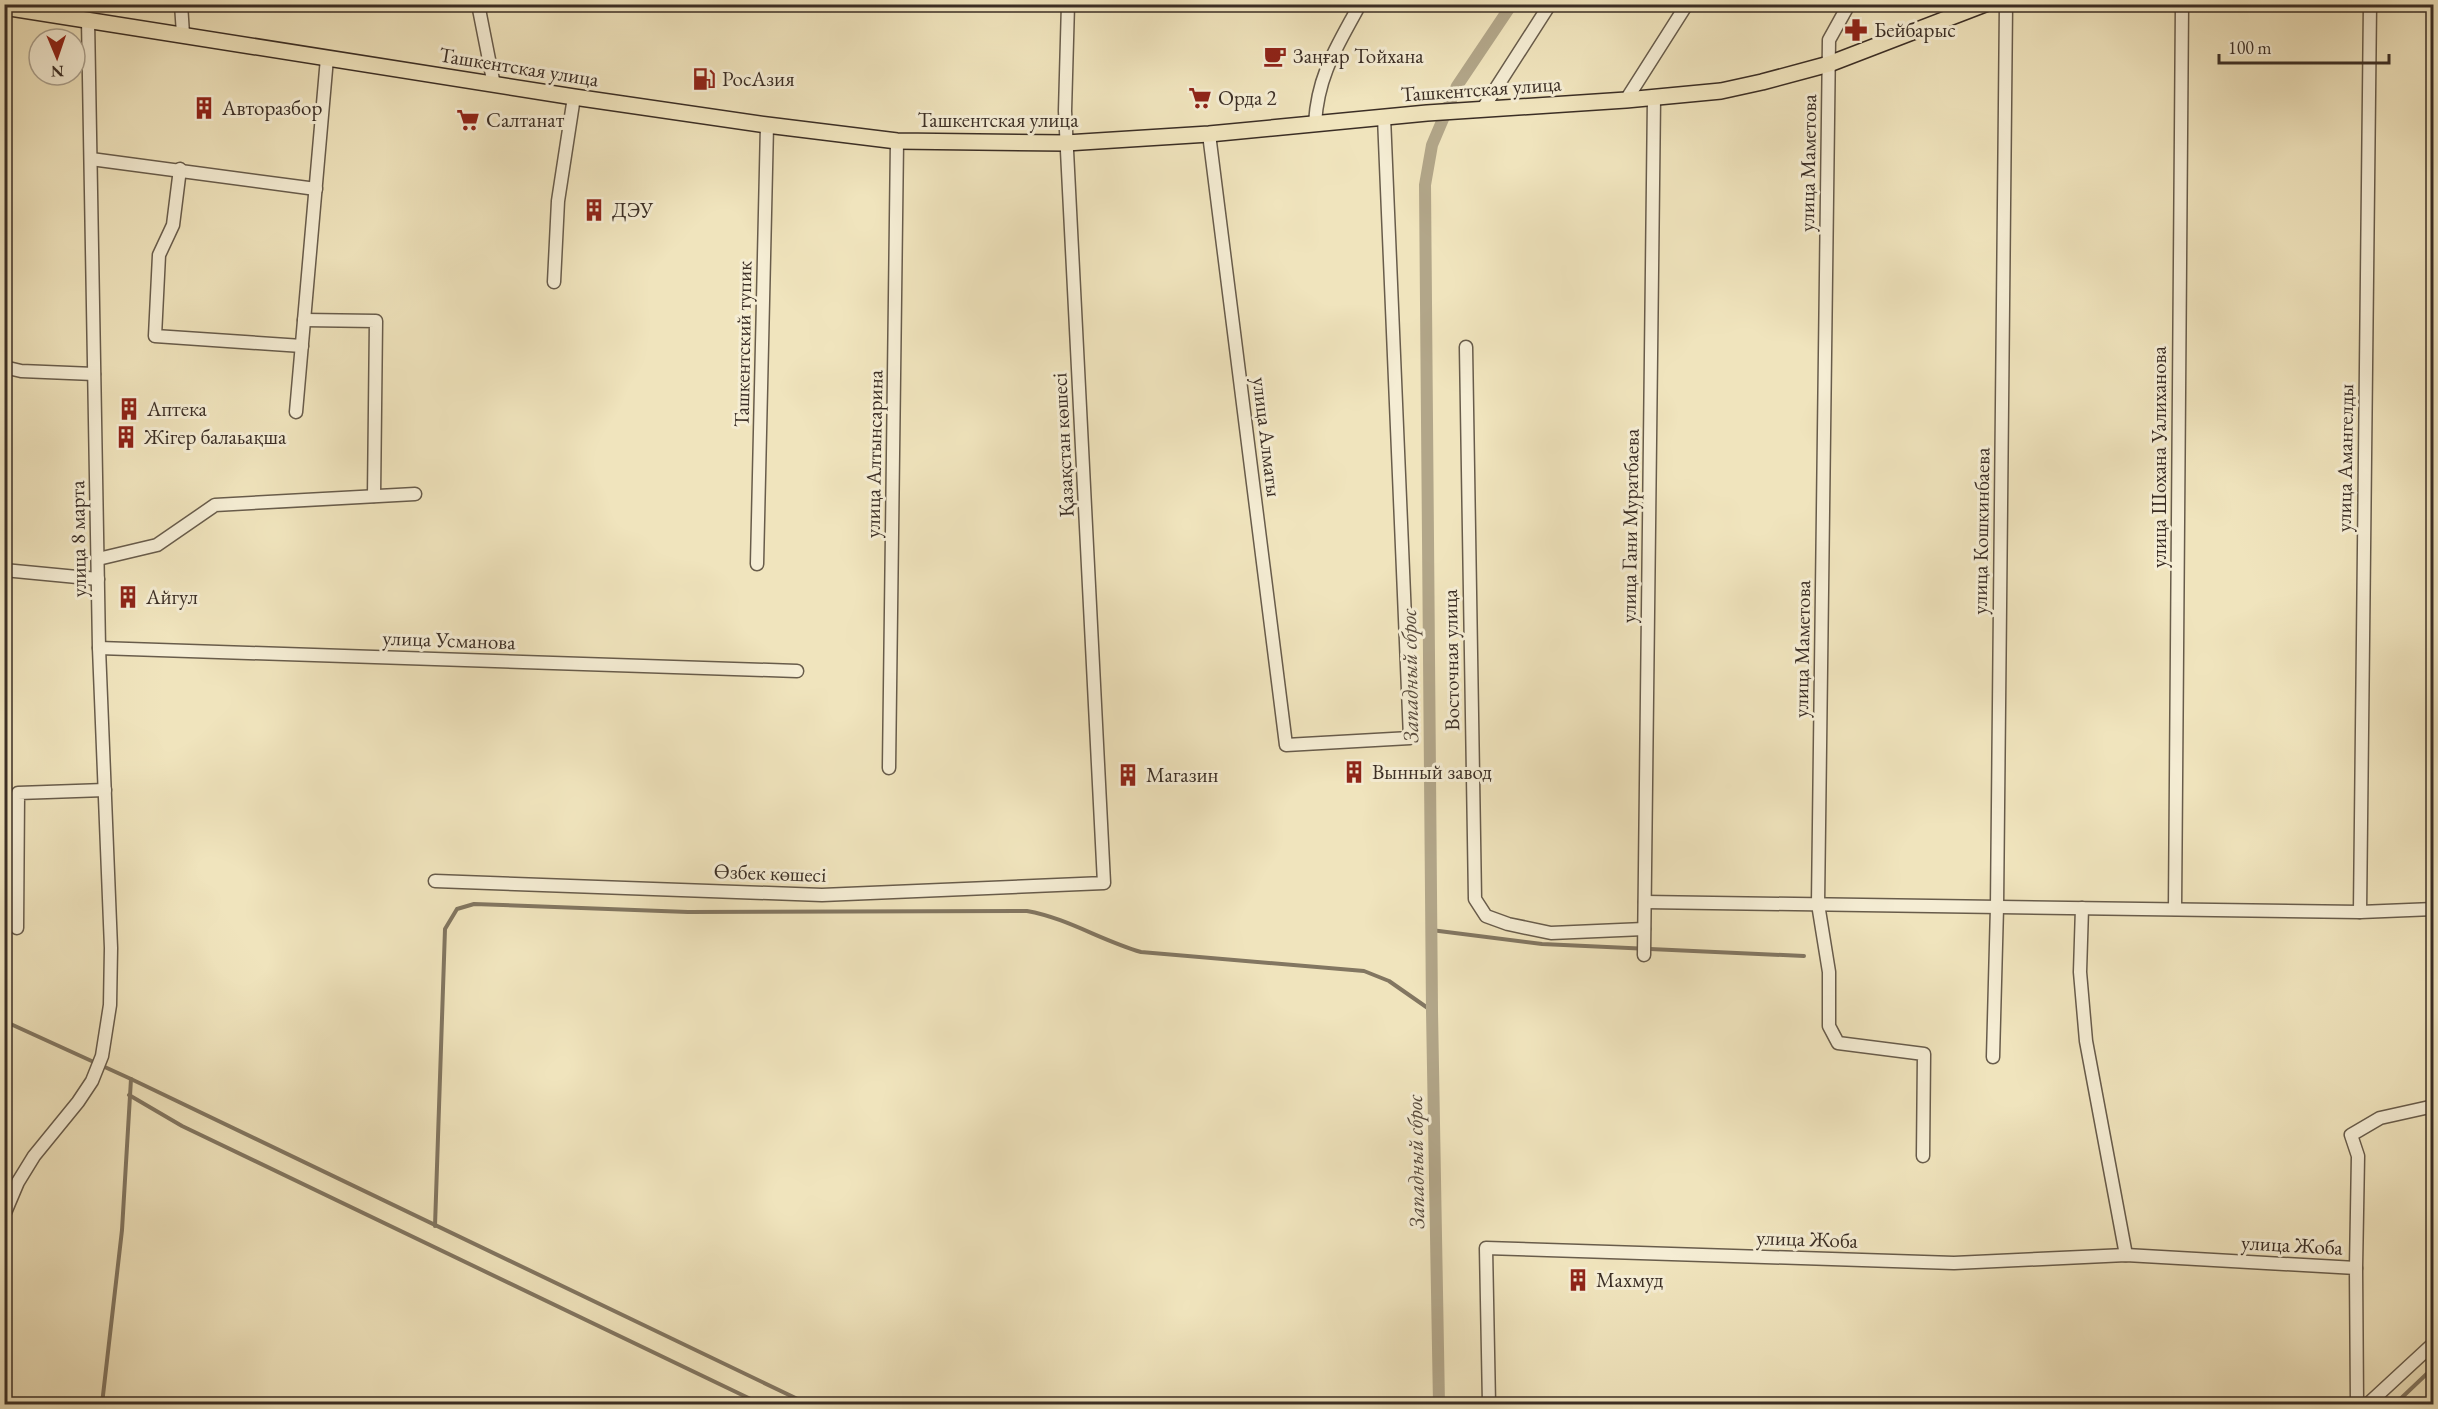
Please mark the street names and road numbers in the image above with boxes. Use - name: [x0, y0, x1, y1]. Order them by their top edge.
- street label: Ташкентская улица: [437, 41, 601, 93]
- street label: Ташкентская улица: [1400, 69, 1563, 108]
- street label: улица Маметова: [1793, 93, 1822, 232]
- street label: Ташкентская улица: [917, 106, 1079, 133]
- street label: Ташкентский тупик: [728, 261, 757, 427]
- street label: улица Шохана Уалиханова: [2145, 345, 2172, 568]
- street label: улица Алтынсарина: [859, 369, 888, 538]
- street label: Қазақстан көшесі: [1045, 372, 1080, 518]
- street label: улица Алматы: [1247, 375, 1288, 499]
- street label: улица Амангелды: [2330, 383, 2359, 532]
- street label: улица Гани Муратбаева: [1614, 428, 1645, 623]
- street label: улица Кошкинбаева: [1966, 447, 1995, 615]
- street label: улица 8 марта: [63, 480, 92, 598]
- street label: улица Маметова: [1787, 579, 1816, 718]
- street label: Восточная улица: [1436, 588, 1465, 731]
- street label: улица Усманова: [382, 624, 517, 655]
- street label: Өзбек көшесі: [713, 857, 827, 888]
- street label: улица Жоба: [1756, 1223, 1859, 1254]
- street label: улица Жоба: [2241, 1228, 2344, 1261]

